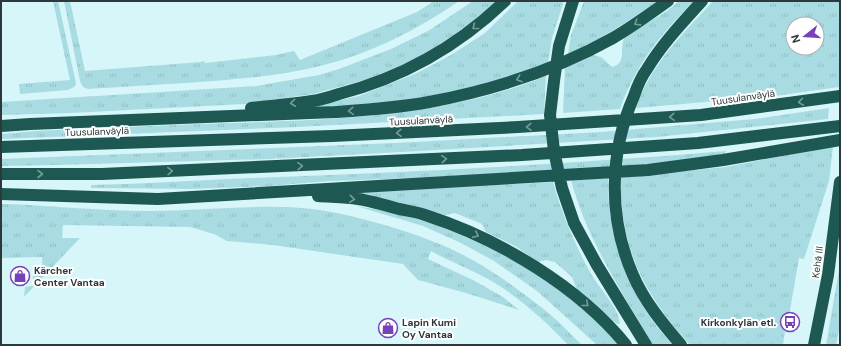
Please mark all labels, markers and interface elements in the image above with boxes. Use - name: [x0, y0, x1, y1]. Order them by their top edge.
- north arrow: [785, 16, 825, 56]
- one-way arrow: [634, 19, 641, 26]
- one-way arrow: [473, 22, 480, 29]
- text: N: [788, 33, 803, 45]
- one-way arrow: [516, 74, 523, 83]
- street label: Tuusulanväylä: [710, 87, 776, 108]
- one-way arrow: [798, 97, 804, 106]
- one-way arrow: [290, 99, 296, 108]
- one-way arrow: [348, 106, 354, 115]
- street label: Tuusulanväylä: [389, 112, 453, 129]
- one-way arrow: [669, 112, 675, 121]
- one-way arrow: [526, 122, 532, 131]
- street label: Tuusulanväylä: [65, 124, 129, 139]
- one-way arrow: [396, 129, 402, 137]
- one-way arrow: [441, 155, 447, 163]
- one-way arrow: [297, 161, 303, 170]
- one-way arrow: [167, 167, 173, 175]
- one-way arrow: [37, 170, 43, 178]
- one-way arrow: [349, 194, 355, 203]
- one-way arrow: [472, 230, 480, 238]
- street label: Kehä III: [809, 245, 826, 279]
- place label: Kärcher Center Vantaa: [34, 264, 105, 289]
- shop icon: Kärcher Center Vantaa: [9, 265, 31, 287]
- one-way arrow: [581, 300, 588, 307]
- bus stop icon: Kirkonkylän etl.: [779, 311, 801, 333]
- place label: Lapin Kumi Oy Vantaa: [402, 316, 456, 341]
- place label: Kirkonkylän etl.: [701, 316, 776, 329]
- shop icon: Lapin Kumi Oy Vantaa: [377, 317, 399, 339]

